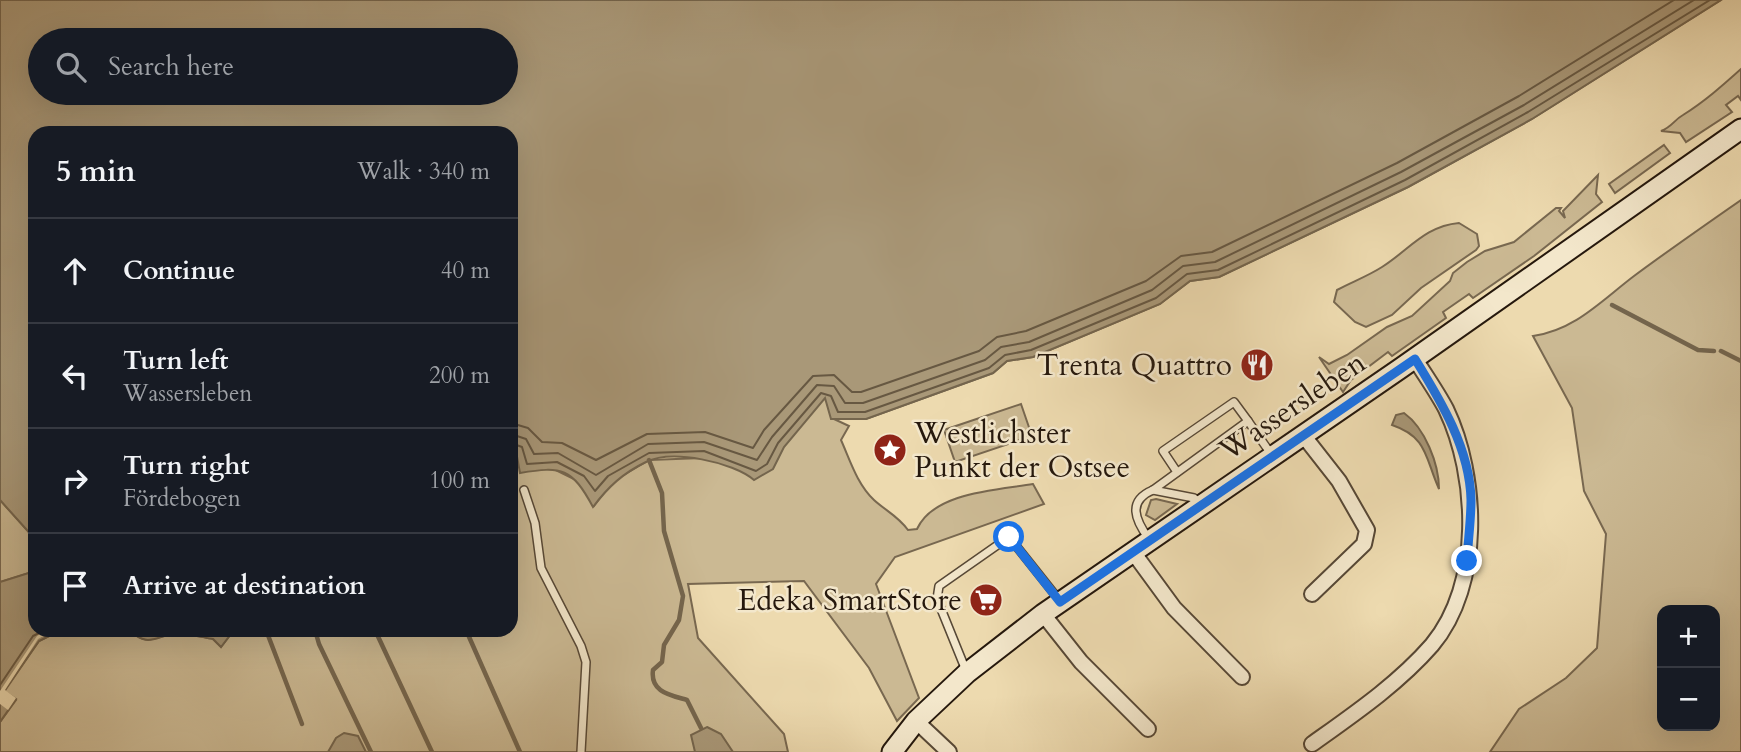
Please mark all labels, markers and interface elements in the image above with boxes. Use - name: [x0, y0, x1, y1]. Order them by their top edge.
- search box: [28, 28, 518, 105]
- icon: search: [52, 48, 90, 86]
- text: Search here: [108, 49, 234, 84]
- text: 5 min: [56, 151, 136, 192]
- text: Walk · 340 m: [357, 156, 490, 187]
- icon: ahead: [56, 252, 94, 290]
- text: Continue: [123, 253, 235, 288]
- text: 40 m: [441, 255, 490, 286]
- street label: Wassersleben: [1210, 342, 1374, 471]
- text: Turn left: [123, 343, 228, 378]
- place label: Trenta Quattro: [1036, 345, 1232, 386]
- restaurant icon: Trenta Quattro: [1238, 346, 1276, 384]
- icon: left: [56, 357, 94, 395]
- text: 200 m: [429, 360, 490, 391]
- text: Wassersleben: [123, 378, 252, 409]
- place label: Westlichster Punkt der Ostsee: [913, 413, 1130, 488]
- place icon: Westlichster Punkt der Ostsee: [871, 431, 909, 469]
- text: Turn right: [123, 448, 250, 483]
- icon: right: [56, 462, 94, 500]
- text: 100 m: [429, 465, 490, 496]
- text: Fördebogen: [123, 483, 241, 514]
- route start: [993, 521, 1024, 552]
- route end: [1451, 545, 1482, 576]
- icon: arrive: [56, 567, 94, 605]
- text: Arrive at destination: [123, 568, 366, 603]
- place label: Edeka SmartStore: [738, 580, 962, 621]
- supermarket icon: Edeka SmartStore: [967, 581, 1005, 619]
- map controls: [1657, 605, 1720, 731]
- button: +: [1657, 605, 1720, 668]
- button: −: [1657, 668, 1720, 731]

